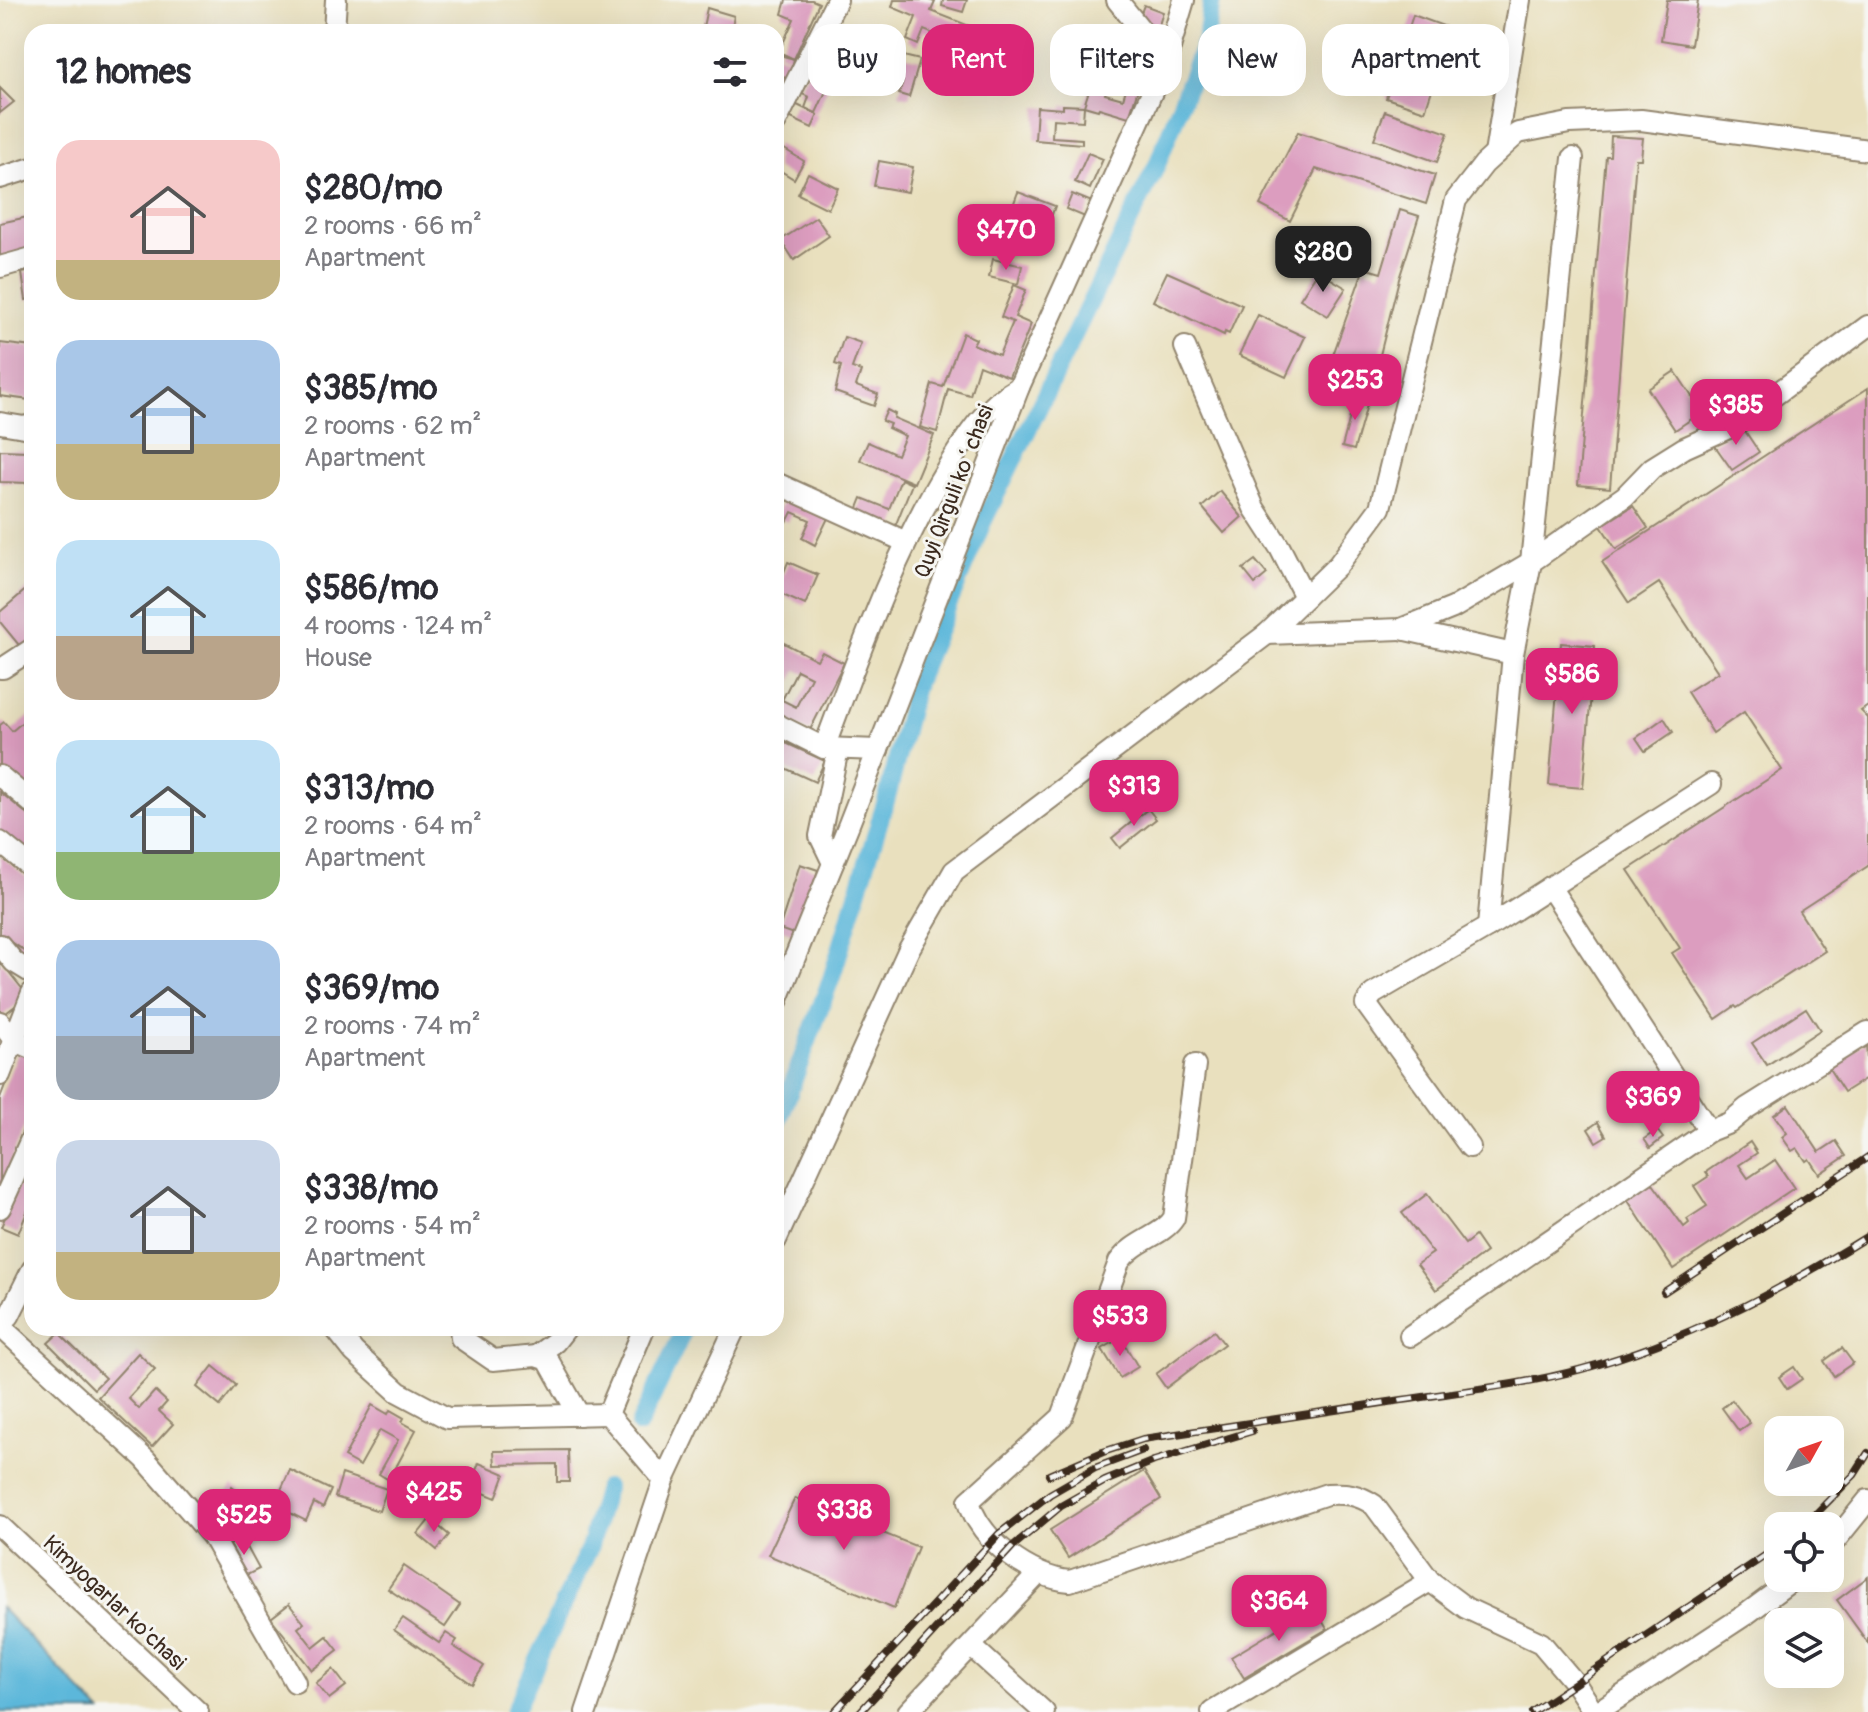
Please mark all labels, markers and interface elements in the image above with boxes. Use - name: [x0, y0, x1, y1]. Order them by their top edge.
- chip: Buy: [808, 24, 906, 96]
- chip: Rent: [922, 24, 1034, 96]
- chip: Filters: [1050, 24, 1182, 96]
- chip: New: [1198, 24, 1306, 96]
- chip: Apartment: [1322, 24, 1509, 96]
- icon: filters: [708, 50, 752, 94]
- text: 12 homes: [56, 51, 191, 94]
- text: $280/mo: [304, 167, 442, 210]
- icon: home: [120, 172, 216, 268]
- pin: $470: [959, 204, 1053, 272]
- text: 2 rooms · 66 m²: [304, 210, 482, 242]
- text: $470: [976, 214, 1036, 246]
- pin: $280: [1276, 226, 1370, 294]
- text: $280: [1293, 236, 1353, 268]
- text: Apartment: [304, 242, 425, 274]
- pin: $253: [1308, 354, 1402, 422]
- text: $253: [1326, 364, 1384, 396]
- text: $385/mo: [304, 367, 438, 410]
- icon: home: [120, 372, 216, 468]
- pin: $385: [1689, 379, 1783, 447]
- text: $385: [1708, 389, 1764, 421]
- street label: Quyi Qirguli koʻchasi: [908, 401, 1000, 582]
- text: 2 rooms · 62 m²: [304, 410, 481, 442]
- text: Apartment: [304, 442, 425, 474]
- text: $586/mo: [304, 567, 438, 610]
- icon: home: [120, 572, 216, 668]
- text: 4 rooms · 124 m²: [304, 610, 492, 642]
- text: House: [304, 642, 372, 674]
- pin: $586: [1525, 648, 1619, 716]
- text: $586: [1544, 658, 1600, 690]
- pin: $313: [1087, 760, 1181, 828]
- text: $313/mo: [304, 767, 434, 810]
- text: $313: [1107, 770, 1161, 802]
- icon: home: [120, 772, 216, 868]
- text: 2 rooms · 64 m²: [304, 810, 482, 842]
- text: Apartment: [304, 842, 425, 874]
- text: $369/mo: [304, 967, 439, 1010]
- icon: home: [120, 972, 216, 1068]
- text: 2 rooms · 74 m²: [304, 1010, 481, 1042]
- text: Apartment: [304, 1042, 425, 1074]
- pin: $369: [1606, 1071, 1700, 1139]
- text: $369: [1624, 1081, 1682, 1113]
- text: $338/mo: [304, 1167, 438, 1210]
- icon: home: [120, 1172, 216, 1268]
- text: 2 rooms · 54 m²: [304, 1210, 481, 1242]
- text: Apartment: [304, 1242, 425, 1274]
- pin: $533: [1073, 1290, 1167, 1358]
- text: $533: [1091, 1300, 1149, 1332]
- north arrow: [1764, 1416, 1844, 1496]
- map controls: [1764, 1416, 1844, 1688]
- pin: $425: [387, 1466, 481, 1534]
- text: $425: [405, 1476, 463, 1508]
- pin: $338: [797, 1484, 891, 1552]
- pin: $525: [197, 1489, 291, 1557]
- text: $338: [816, 1494, 872, 1526]
- text: $525: [216, 1499, 272, 1531]
- button: locate: [1764, 1512, 1844, 1592]
- street label: Kimyogarlar ko'chasi: [37, 1529, 192, 1676]
- pin: $364: [1232, 1575, 1326, 1643]
- text: $364: [1250, 1585, 1308, 1617]
- button: layers: [1764, 1608, 1844, 1688]

